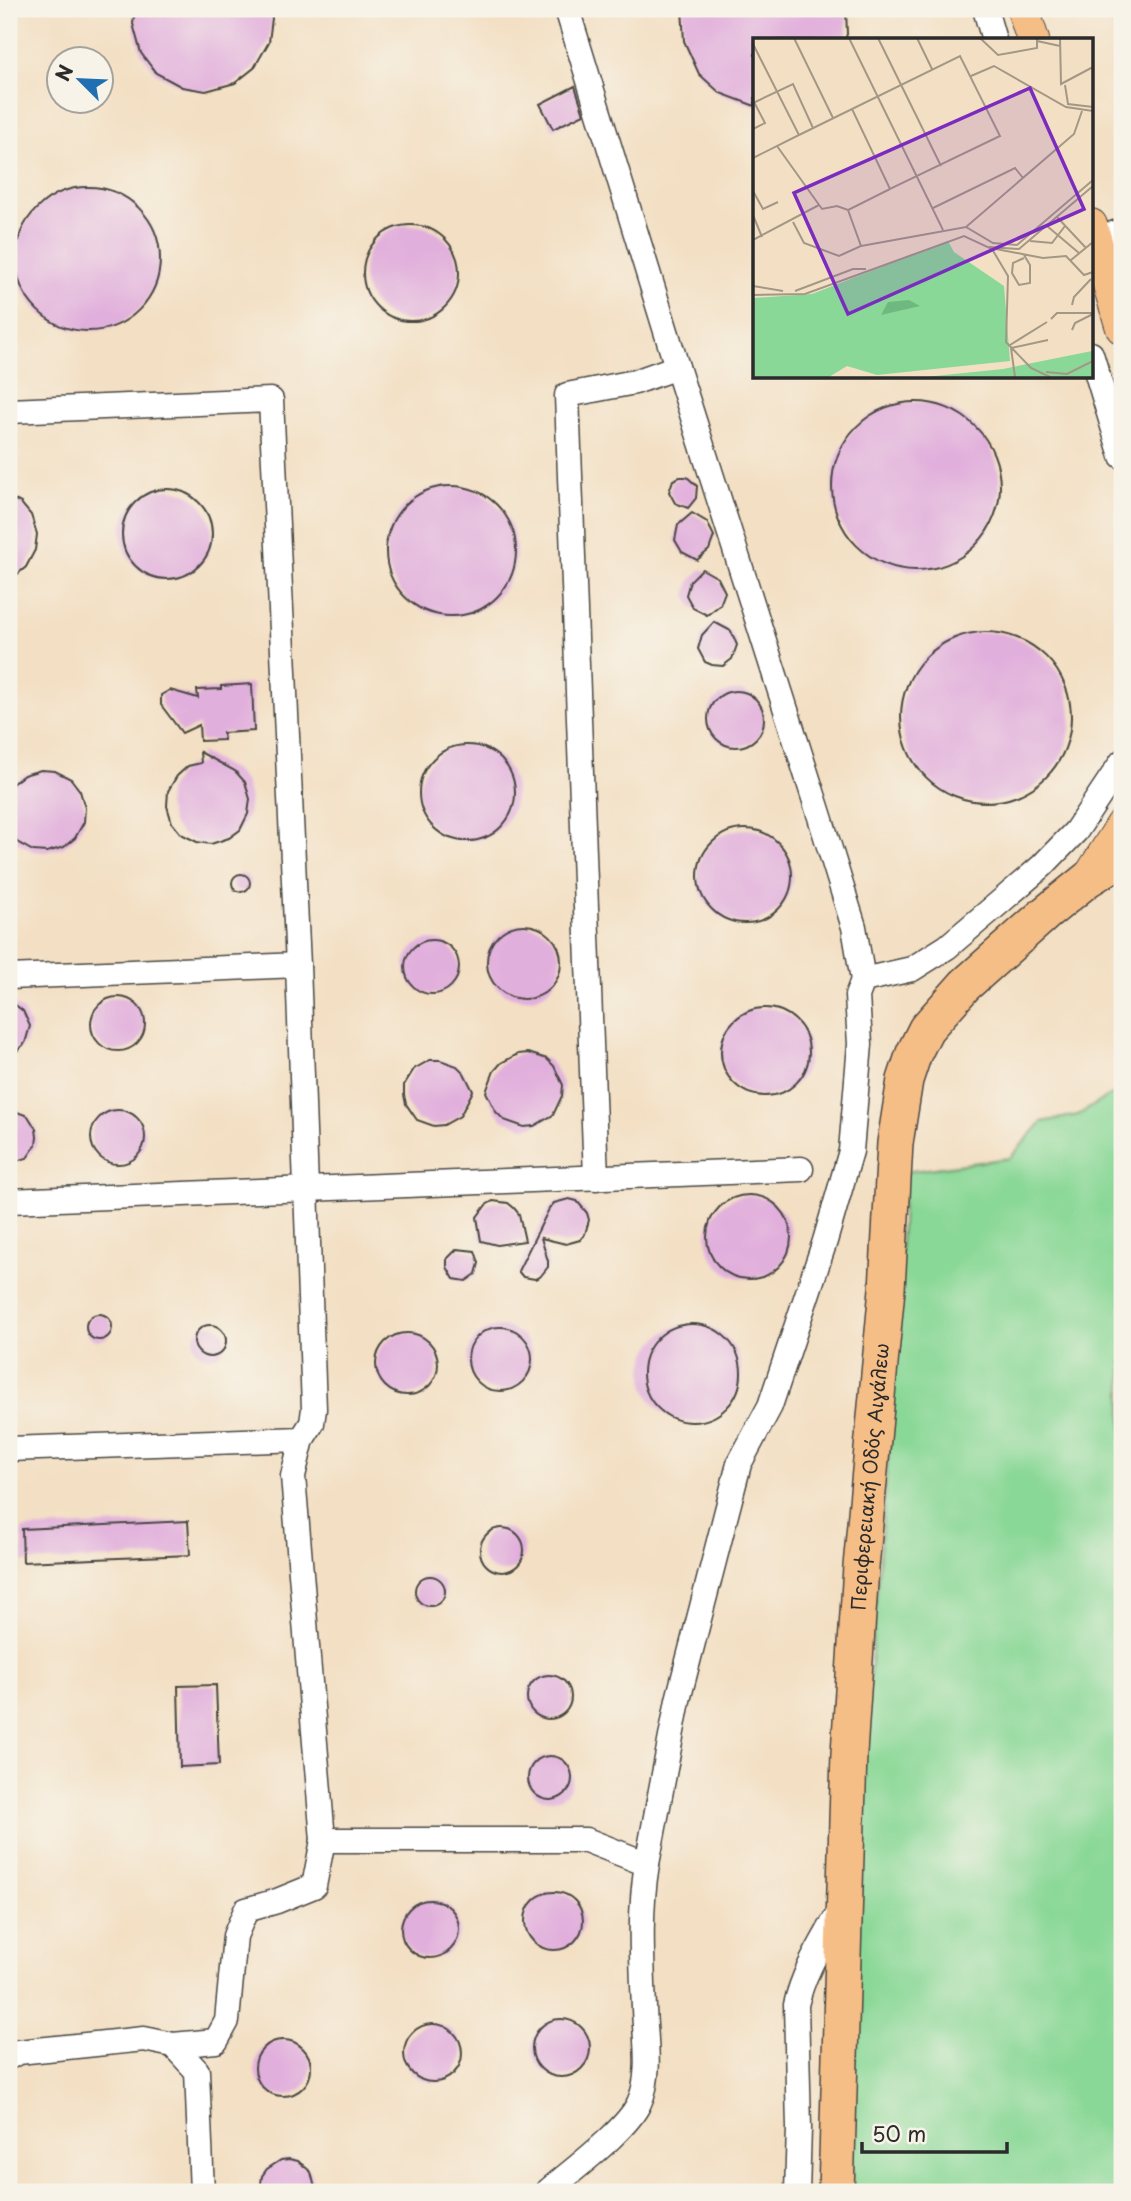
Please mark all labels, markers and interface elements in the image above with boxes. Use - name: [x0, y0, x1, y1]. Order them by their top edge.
- inset map: [753, 38, 1092, 378]
- north arrow: [46, 46, 116, 116]
- text: N: [48, 60, 79, 85]
- street label: Περιφερειακή Οδός Αιγάλεω: [843, 1342, 895, 1612]
- scale bar: [862, 2110, 1007, 2154]
- text: 50 m: [872, 2117, 926, 2149]

